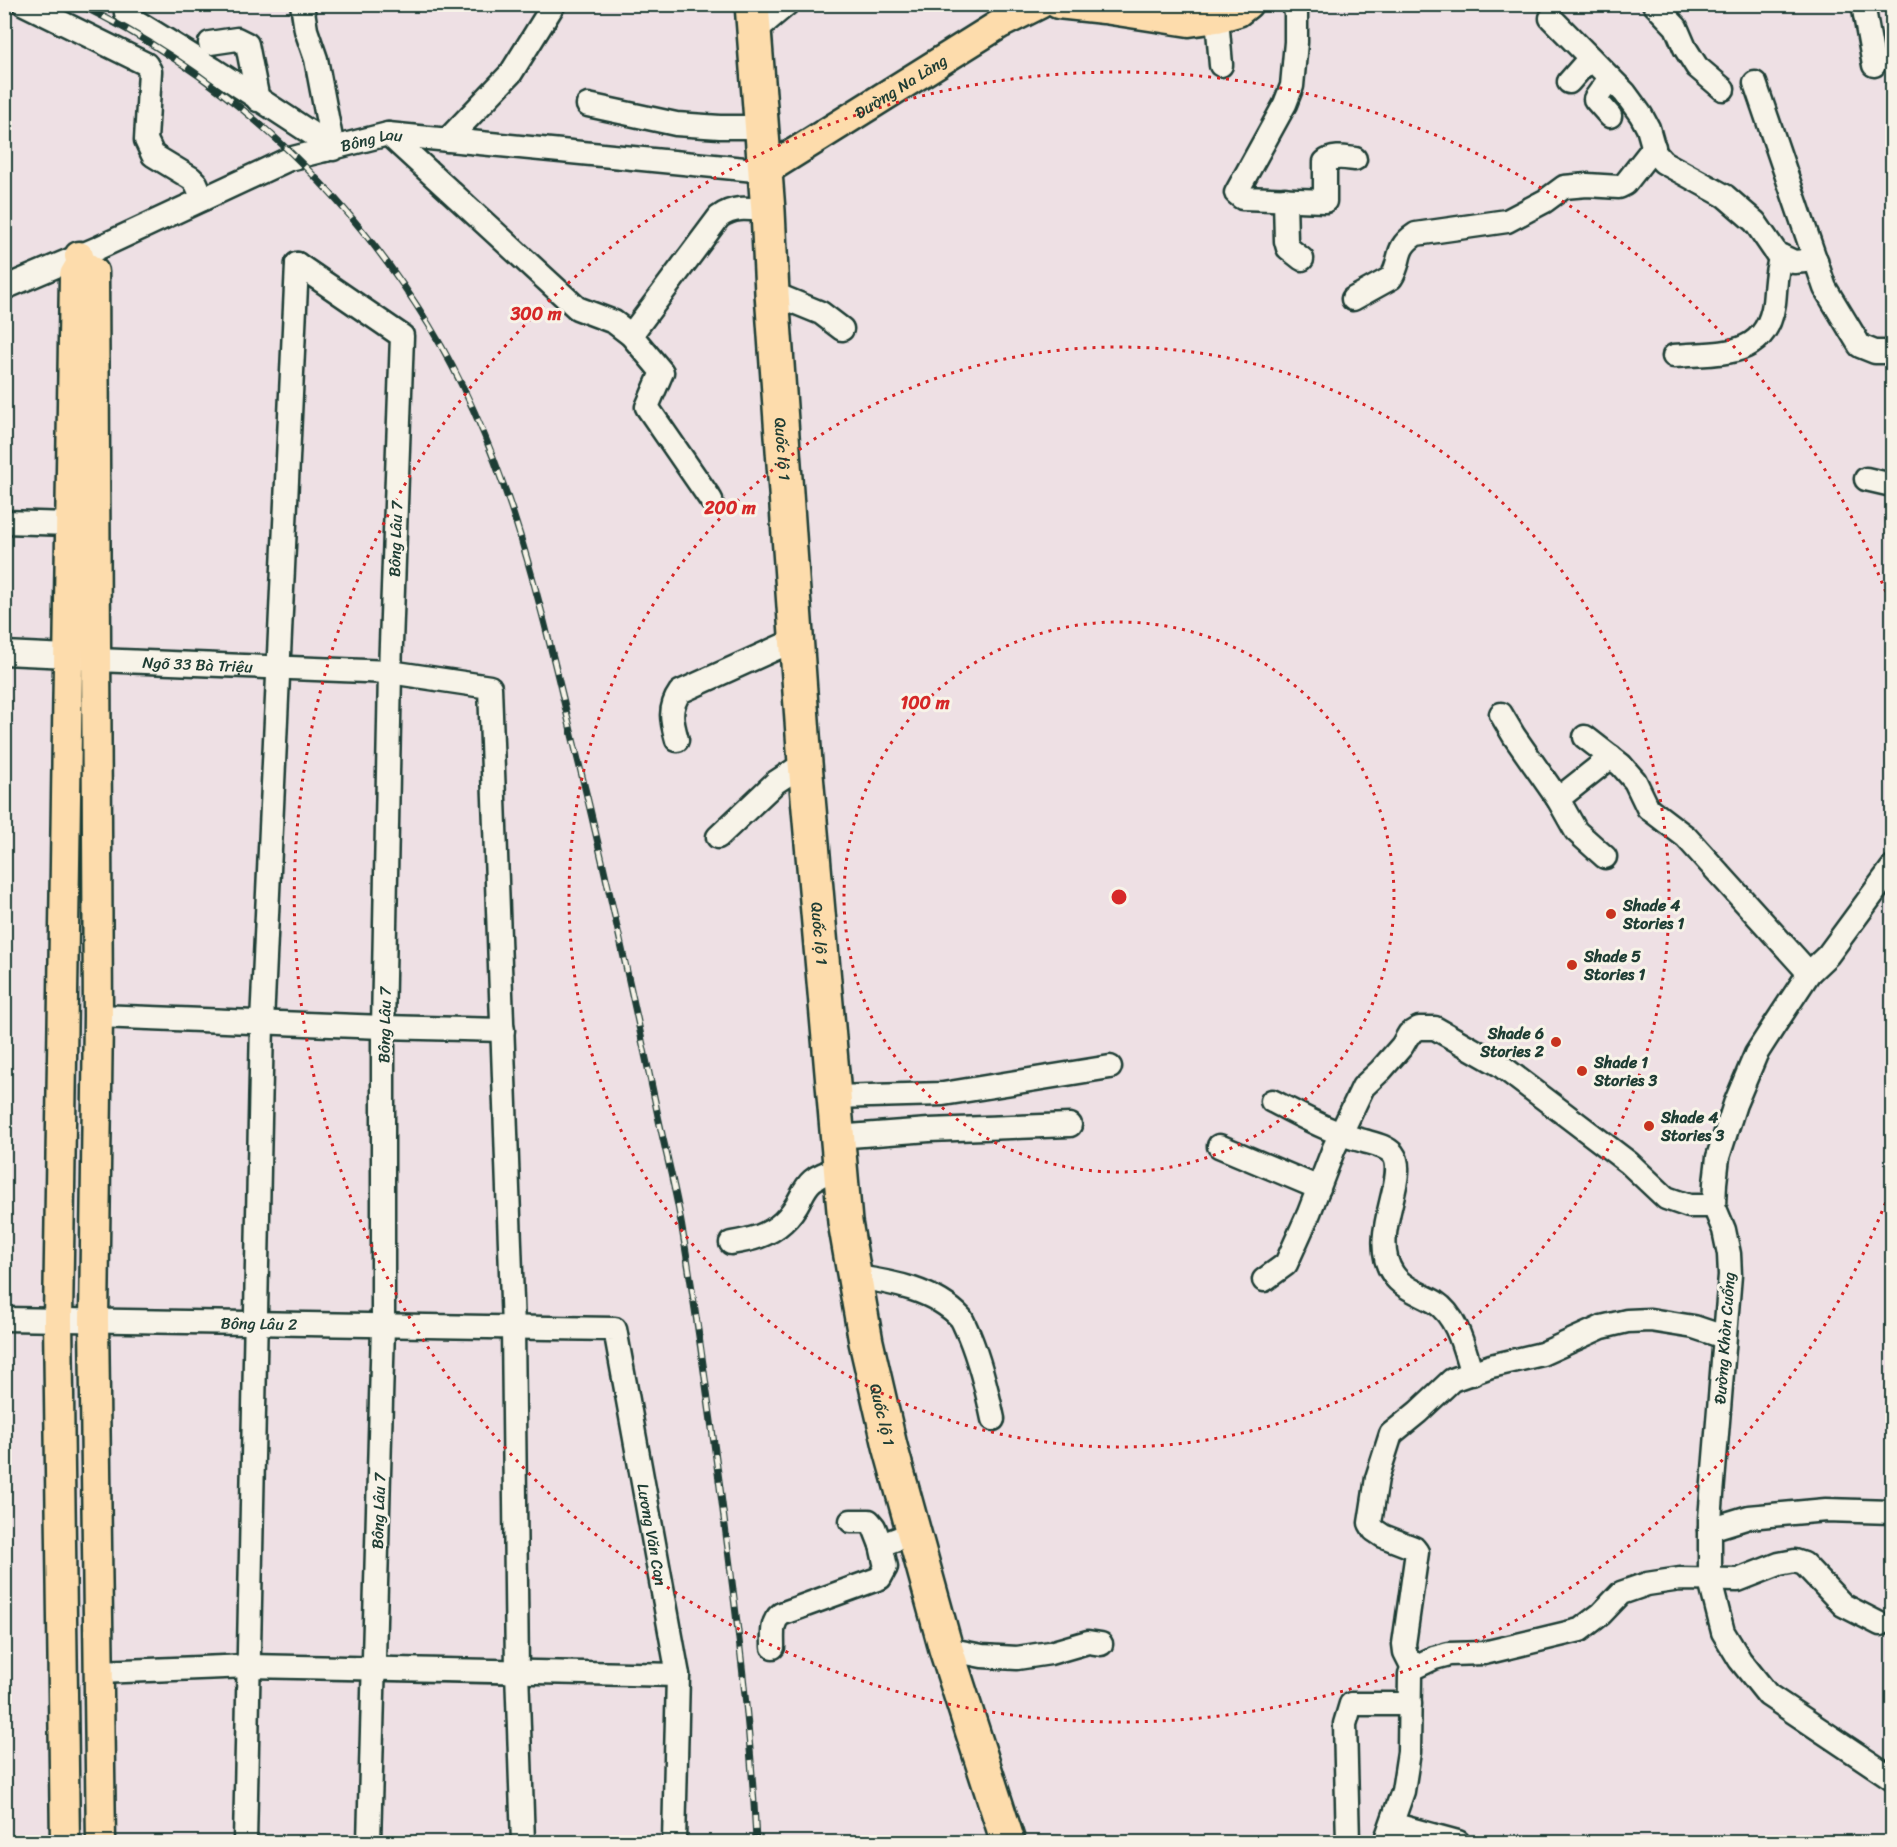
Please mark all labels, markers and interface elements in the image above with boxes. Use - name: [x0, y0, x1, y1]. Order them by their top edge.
- street label: Đường Na Làng: [849, 46, 953, 127]
- street label: Bông Lau: [337, 120, 404, 160]
- text: 300 m: [509, 298, 562, 330]
- street label: Quốc lộ 1: [766, 416, 799, 481]
- text: 200 m: [703, 492, 756, 524]
- street label: Bông Lâu 7: [380, 499, 411, 578]
- street label: Ngõ 33 Bà Triệu: [142, 648, 254, 681]
- text: 100 m: [901, 687, 950, 719]
- centre of rings: [1109, 887, 1129, 907]
- place label: Shade 4 Stories 1: [1622, 891, 1685, 938]
- street label: Quốc lộ 1: [802, 901, 837, 966]
- marker: Shade 4 Stories 1: [1604, 907, 1618, 921]
- place label: Shade 5 Stories 1: [1583, 942, 1646, 989]
- marker: Shade 5 Stories 1: [1565, 958, 1579, 972]
- street label: Bông Lâu 7: [369, 986, 400, 1063]
- place label: Shade 6 Stories 2: [1479, 1019, 1545, 1066]
- marker: Shade 6 Stories 2: [1549, 1035, 1563, 1049]
- place label: Shade 1 Stories 3: [1593, 1048, 1658, 1095]
- marker: Shade 1 Stories 3: [1575, 1064, 1589, 1078]
- place label: Shade 4 Stories 3: [1660, 1103, 1725, 1150]
- marker: Shade 4 Stories 3: [1642, 1119, 1656, 1133]
- street label: Đường Khòn Cuổng: [1705, 1271, 1744, 1405]
- street label: Bông Lâu 2: [220, 1309, 297, 1339]
- street label: Quốc lộ 1: [861, 1381, 904, 1449]
- street label: Bông Lâu 7: [363, 1471, 394, 1550]
- street label: Lương Văn Can: [628, 1481, 676, 1589]

